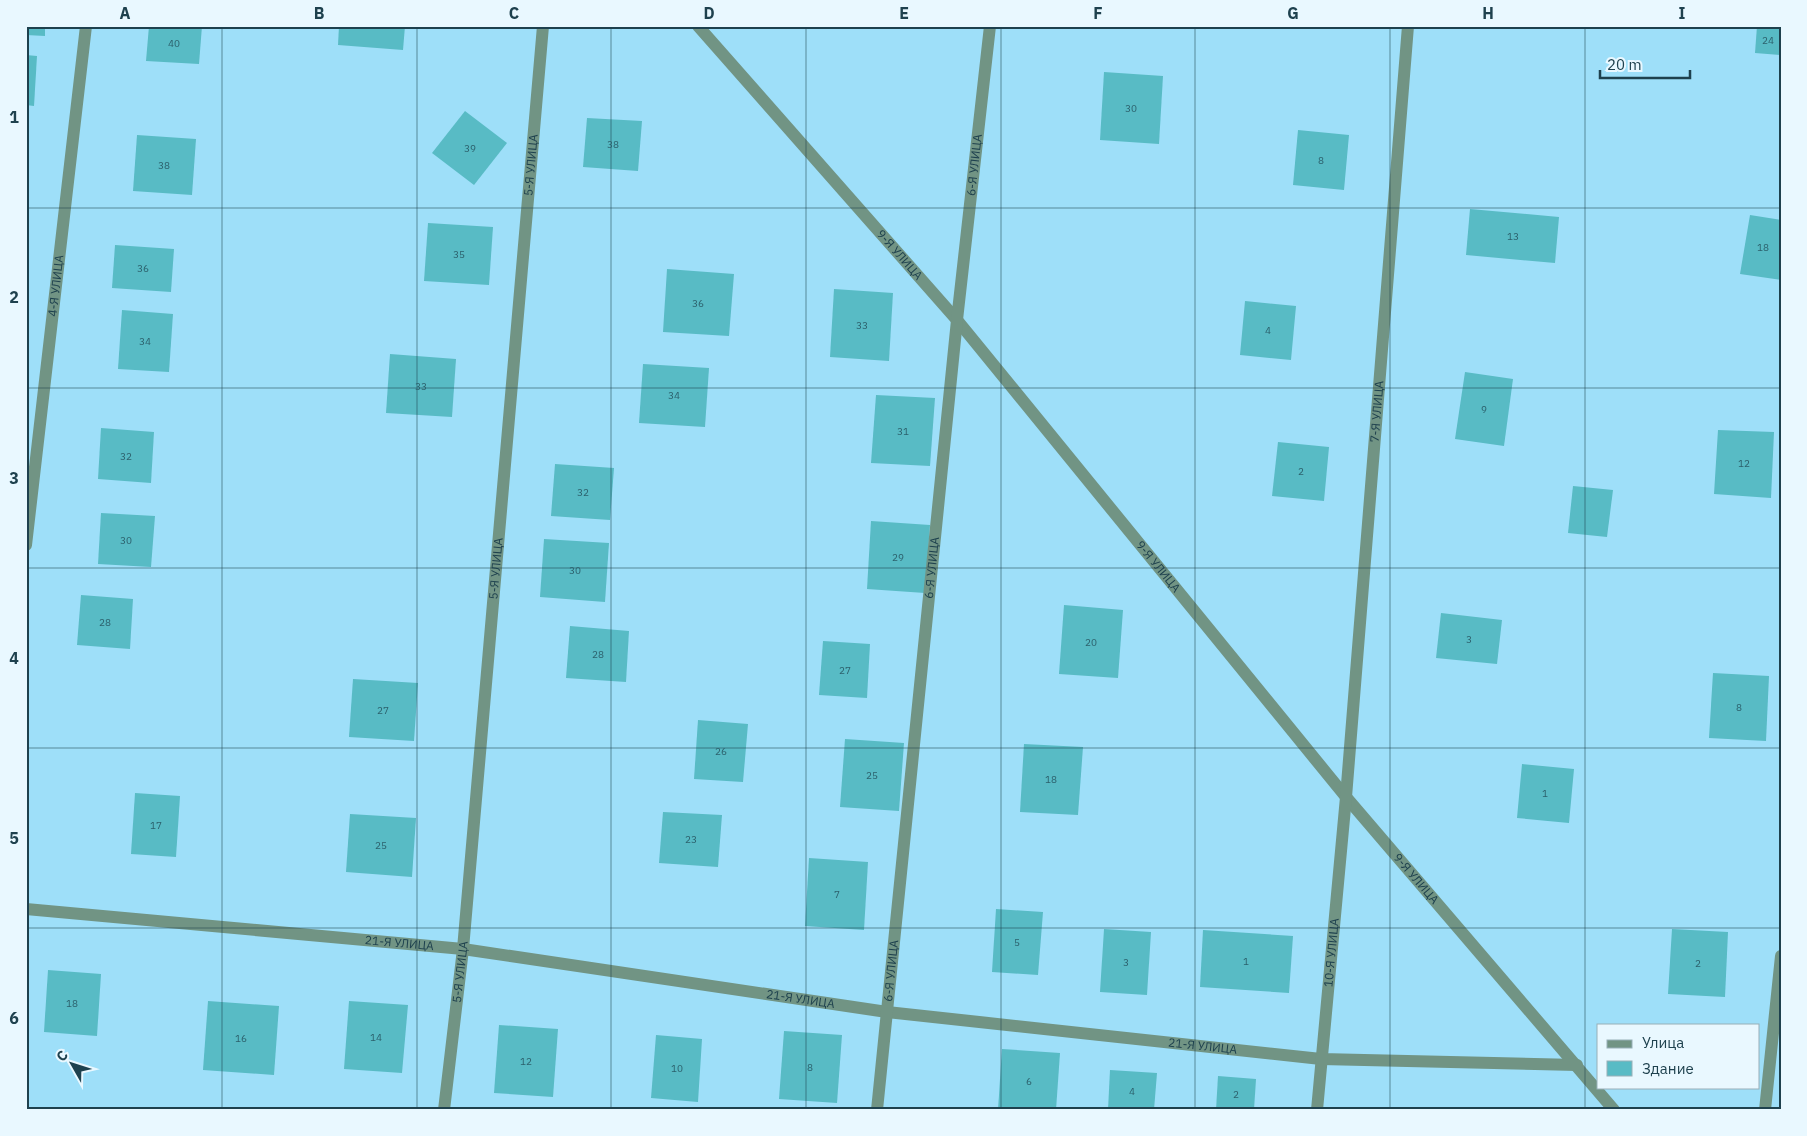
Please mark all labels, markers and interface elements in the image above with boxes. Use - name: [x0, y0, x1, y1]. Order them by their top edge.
- text: A: [120, 3, 131, 23]
- text: B: [314, 3, 325, 23]
- text: C: [509, 3, 519, 23]
- text: D: [703, 3, 715, 23]
- text: E: [899, 3, 909, 23]
- text: F: [1093, 3, 1103, 23]
- text: G: [1287, 3, 1299, 23]
- text: H: [1482, 3, 1494, 23]
- text: I: [1679, 3, 1686, 23]
- house number: 24: [1762, 34, 1774, 47]
- house number: 40: [168, 37, 180, 50]
- scale bar: [1600, 48, 1690, 80]
- text: 20 m: [1607, 55, 1642, 74]
- house number: 30: [1125, 102, 1137, 115]
- text: 1: [9, 107, 19, 127]
- street label: 5-Я УЛИЦА: [520, 133, 541, 197]
- street label: 6-Я УЛИЦА: [963, 133, 985, 197]
- house number: 38: [607, 138, 619, 151]
- house number: 39: [464, 142, 476, 155]
- house number: 8: [1318, 154, 1324, 167]
- house number: 38: [158, 159, 170, 172]
- street label: 9-Я УЛИЦА: [874, 226, 926, 283]
- house number: 13: [1507, 230, 1519, 243]
- house number: 18: [1757, 241, 1769, 254]
- house number: 35: [453, 248, 465, 261]
- street label: 4-Я УЛИЦА: [44, 254, 67, 317]
- house number: 36: [137, 262, 149, 275]
- text: 2: [9, 287, 19, 307]
- house number: 36: [692, 297, 704, 310]
- house number: 33: [856, 319, 868, 332]
- house number: 4: [1265, 324, 1271, 337]
- house number: 34: [139, 335, 151, 348]
- house number: 33: [415, 380, 427, 393]
- street label: 7-Я УЛИЦА: [1367, 380, 1386, 443]
- house number: 34: [668, 389, 680, 402]
- house number: 9: [1481, 403, 1487, 416]
- house number: 31: [897, 425, 909, 438]
- house number: 32: [120, 450, 132, 463]
- house number: 12: [1738, 457, 1750, 470]
- house number: 2: [1298, 465, 1304, 478]
- text: 3: [9, 468, 19, 488]
- house number: 32: [577, 486, 589, 499]
- house number: 30: [120, 534, 132, 547]
- street label: 6-Я УЛИЦА: [921, 536, 942, 599]
- street label: 5-Я УЛИЦА: [485, 537, 506, 600]
- street label: 9-Я УЛИЦА: [1133, 537, 1184, 595]
- house number: 29: [892, 551, 904, 564]
- house number: 30: [569, 564, 581, 577]
- house number: 28: [99, 616, 111, 629]
- house number: 3: [1466, 633, 1472, 646]
- house number: 20: [1085, 636, 1097, 649]
- text: 4: [9, 648, 19, 668]
- house number: 28: [592, 648, 604, 661]
- house number: 27: [839, 664, 851, 677]
- house number: 8: [1736, 701, 1742, 714]
- house number: 27: [377, 704, 389, 717]
- house number: 26: [715, 745, 727, 758]
- house number: 25: [866, 769, 878, 782]
- house number: 18: [1045, 773, 1057, 786]
- house number: 1: [1542, 787, 1548, 800]
- house number: 17: [150, 819, 162, 832]
- text: 5: [9, 828, 19, 848]
- house number: 23: [685, 833, 697, 846]
- house number: 25: [375, 839, 387, 852]
- street label: 9-Я УЛИЦА: [1391, 850, 1442, 907]
- house number: 7: [834, 888, 840, 901]
- street label: 10-Я УЛИЦА: [1320, 917, 1342, 988]
- street label: 21-Я УЛИЦА: [364, 932, 435, 953]
- house number: 5: [1014, 936, 1020, 949]
- street label: 6-Я УЛИЦА: [880, 939, 901, 1002]
- street label: 5-Я УЛИЦА: [449, 940, 471, 1004]
- house number: 1: [1243, 955, 1249, 968]
- house number: 3: [1123, 956, 1129, 969]
- house number: 2: [1695, 957, 1701, 970]
- street label: 21-Я УЛИЦА: [765, 986, 836, 1011]
- house number: 18: [66, 997, 78, 1010]
- text: 6: [9, 1008, 19, 1028]
- legend: [1597, 1024, 1760, 1088]
- house number: 14: [370, 1031, 382, 1044]
- house number: 16: [235, 1032, 247, 1045]
- text: Улица: [1642, 1033, 1684, 1052]
- street label: 21-Я УЛИЦА: [1168, 1035, 1238, 1057]
- north arrow: [48, 1038, 98, 1088]
- text: С: [52, 1047, 72, 1065]
- house number: 12: [520, 1055, 532, 1068]
- text: Здание: [1642, 1059, 1694, 1078]
- house number: 8: [807, 1061, 813, 1074]
- house number: 10: [671, 1062, 683, 1075]
- house number: 6: [1026, 1075, 1032, 1088]
- house number: 4: [1129, 1085, 1135, 1098]
- house number: 2: [1233, 1088, 1239, 1101]

